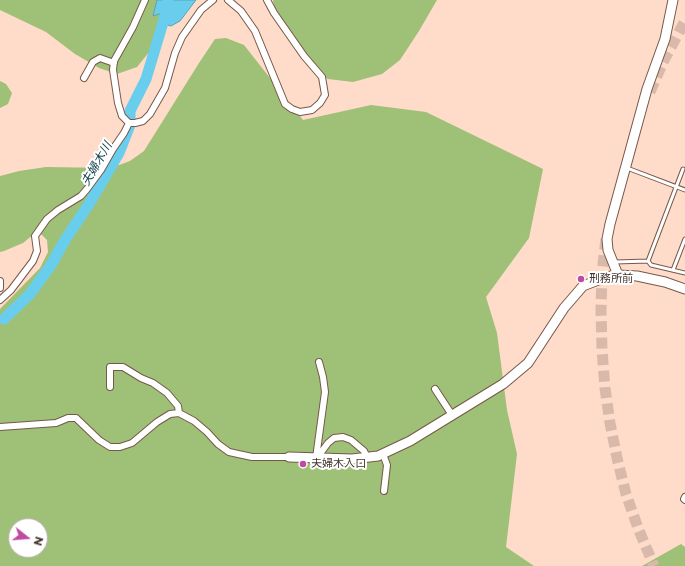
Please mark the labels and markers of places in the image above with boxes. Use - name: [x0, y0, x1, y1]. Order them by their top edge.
- place label: 刑務所前: [589, 272, 633, 286]
- marker: 刑務所前: [576, 274, 586, 284]
- place label: 夫婦木入口: [311, 457, 366, 471]
- marker: 夫婦木入口: [298, 459, 308, 469]

